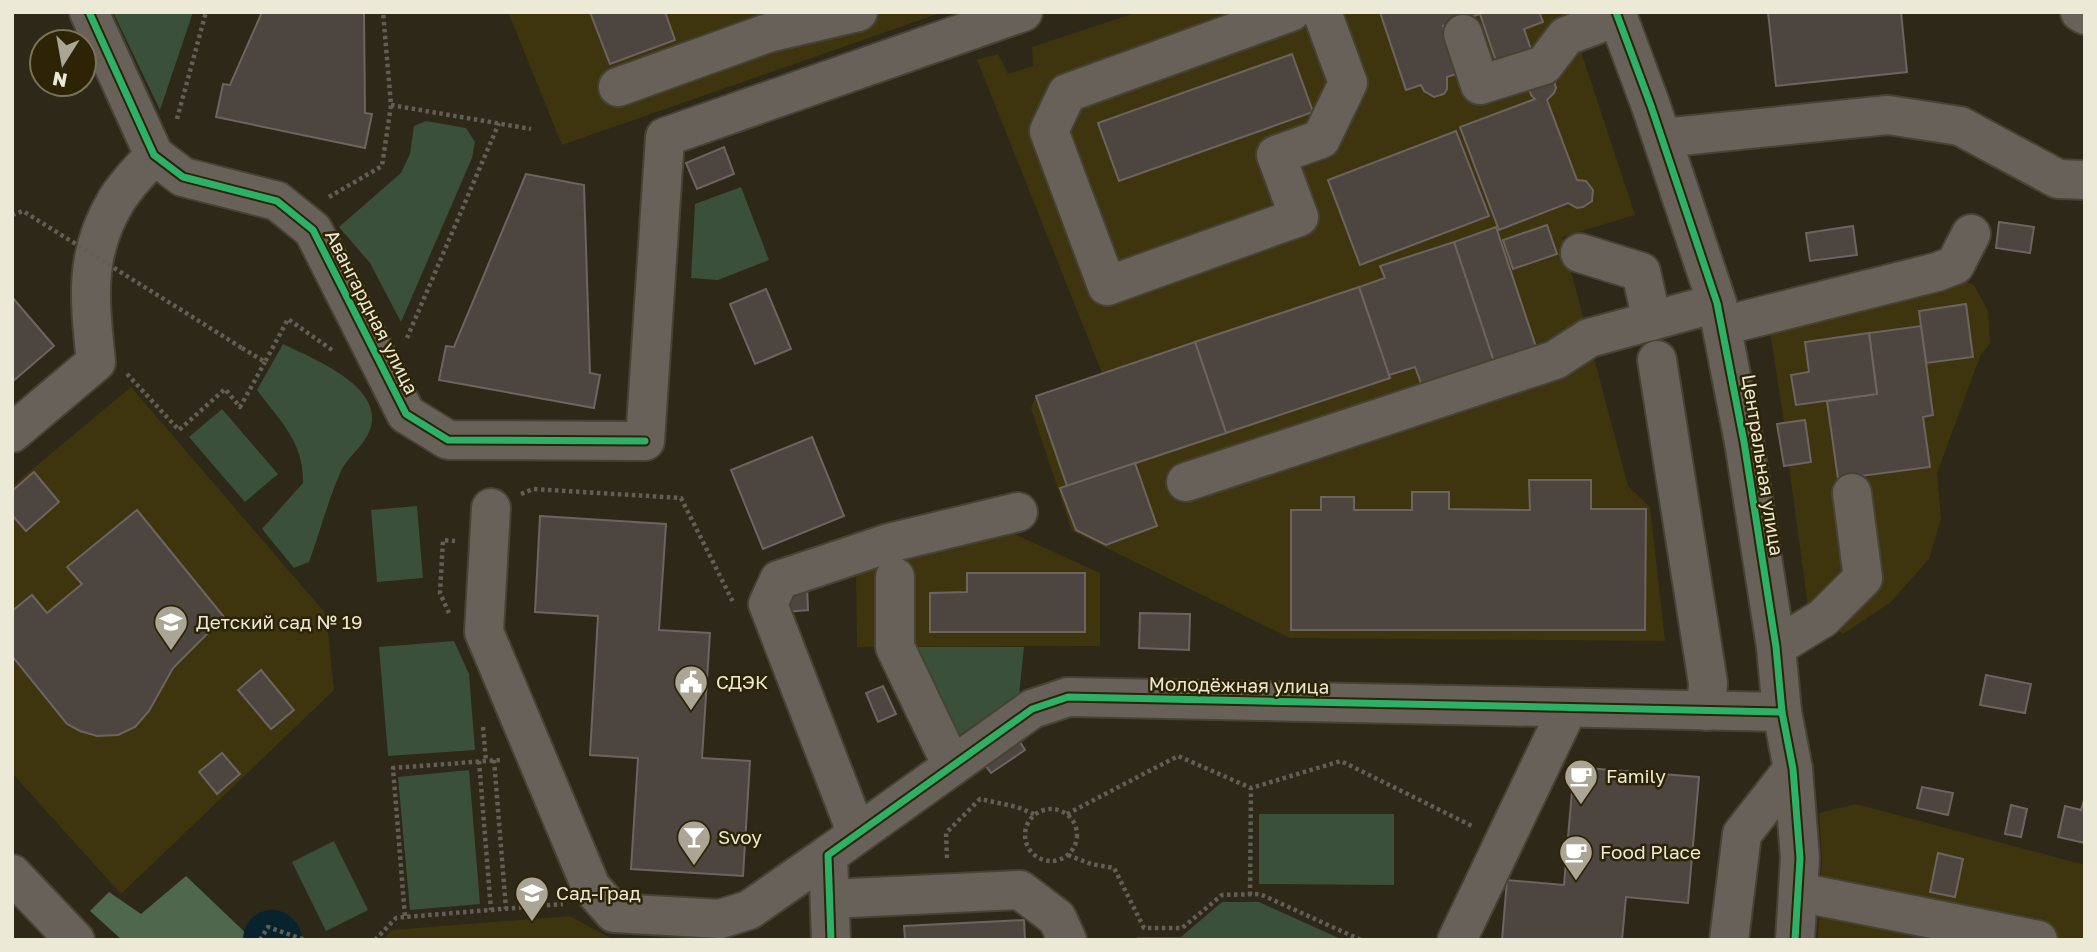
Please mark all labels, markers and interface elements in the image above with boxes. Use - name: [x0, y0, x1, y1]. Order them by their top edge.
- north arrow: [28, 28, 98, 98]
- text: N: [50, 68, 69, 93]
- street label: Авангардная улица: [321, 226, 424, 398]
- street label: Центральная улица: [1738, 373, 1789, 557]
- school or university icon: Детский сад № 19: [152, 603, 190, 652]
- place label: Детский сад № 19: [196, 610, 362, 633]
- public building icon: СДЭК: [672, 663, 710, 712]
- place label: СДЭК: [716, 670, 768, 693]
- street label: Молодёжная улица: [1148, 671, 1330, 698]
- cafe icon: Family: [1562, 757, 1600, 806]
- place label: Family: [1606, 764, 1666, 787]
- bar icon: Svoy: [675, 818, 713, 867]
- place label: Svoy: [718, 825, 762, 848]
- cafe icon: Food Place: [1557, 833, 1595, 882]
- place label: Food Place: [1600, 840, 1701, 863]
- school or university icon: Сад-Град: [513, 874, 551, 923]
- place label: Сад-Град: [556, 881, 641, 904]

